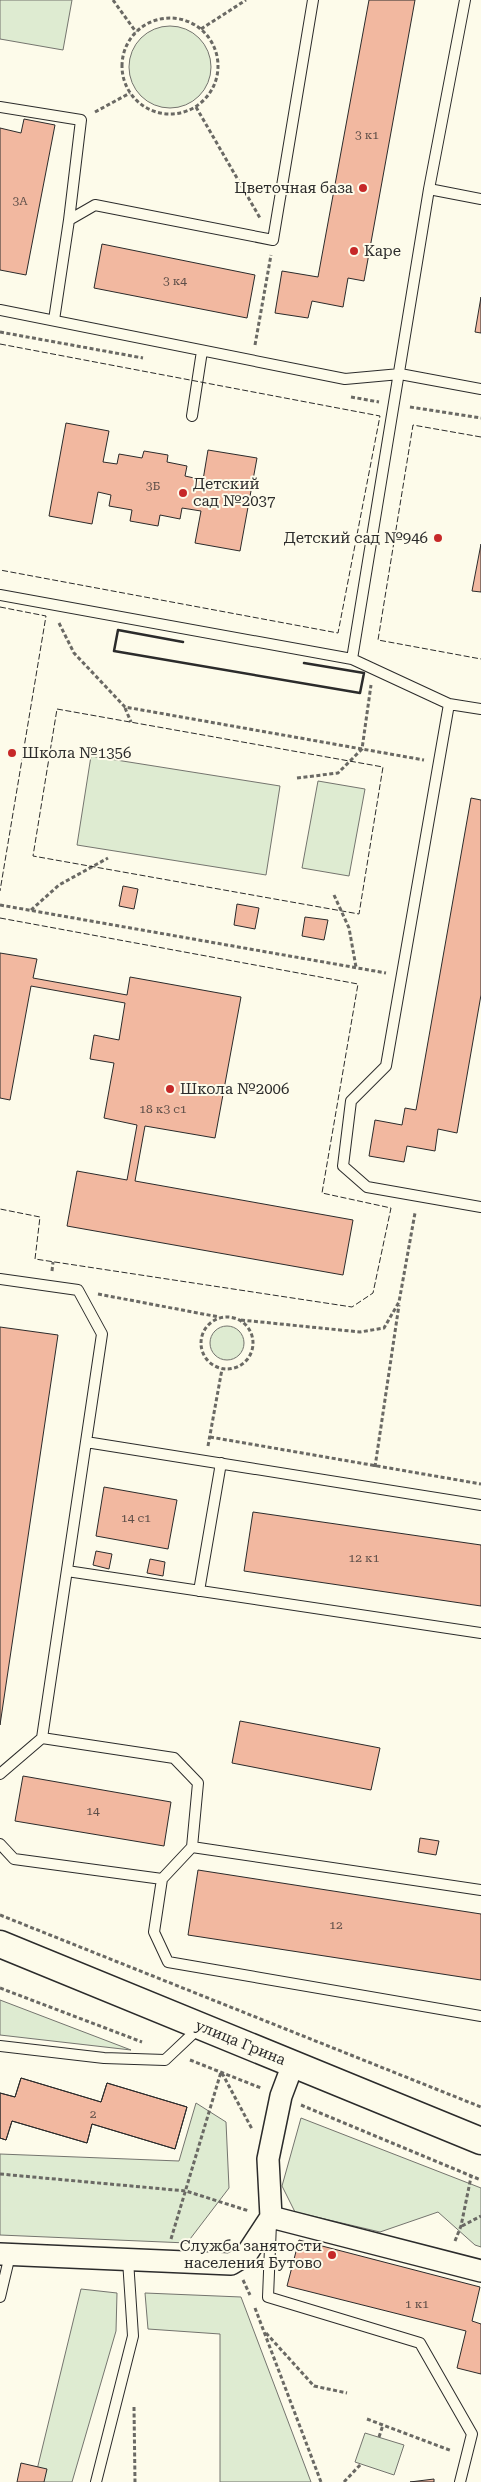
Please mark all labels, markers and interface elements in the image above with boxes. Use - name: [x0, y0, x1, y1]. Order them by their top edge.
- house number: 3 к1: [355, 128, 379, 142]
- place label: Цветочная база: [234, 179, 353, 197]
- marker: Цветочная база: [357, 182, 369, 194]
- house number: 3А: [12, 194, 28, 208]
- place label: Каре: [364, 242, 401, 260]
- marker: Каре: [348, 245, 360, 257]
- house number: 3 к4: [163, 274, 187, 288]
- place label: Детский сад №2037: [193, 475, 275, 510]
- house number: 3Б: [146, 479, 161, 493]
- marker: Детский сад №2037: [177, 487, 189, 499]
- place label: Детский сад №946: [284, 529, 428, 547]
- marker: Детский сад №946: [432, 532, 444, 544]
- place label: Школа №1356: [22, 744, 131, 762]
- marker: Школа №1356: [6, 747, 18, 759]
- place label: Школа №2006: [180, 1080, 289, 1098]
- marker: Школа №2006: [164, 1083, 176, 1095]
- house number: 18 к3 с1: [139, 1102, 187, 1116]
- house number: 14 с1: [121, 1511, 151, 1525]
- house number: 12 к1: [349, 1551, 380, 1565]
- house number: 14: [86, 1804, 100, 1818]
- house number: 12: [329, 1918, 343, 1932]
- street label: улица Грина: [193, 2016, 288, 2069]
- house number: 2: [90, 2107, 97, 2121]
- place label: Служба занятости населения Бутово: [180, 2237, 322, 2272]
- marker: Служба занятости населения Бутово: [326, 2249, 338, 2261]
- house number: 1 к1: [405, 2297, 429, 2311]

